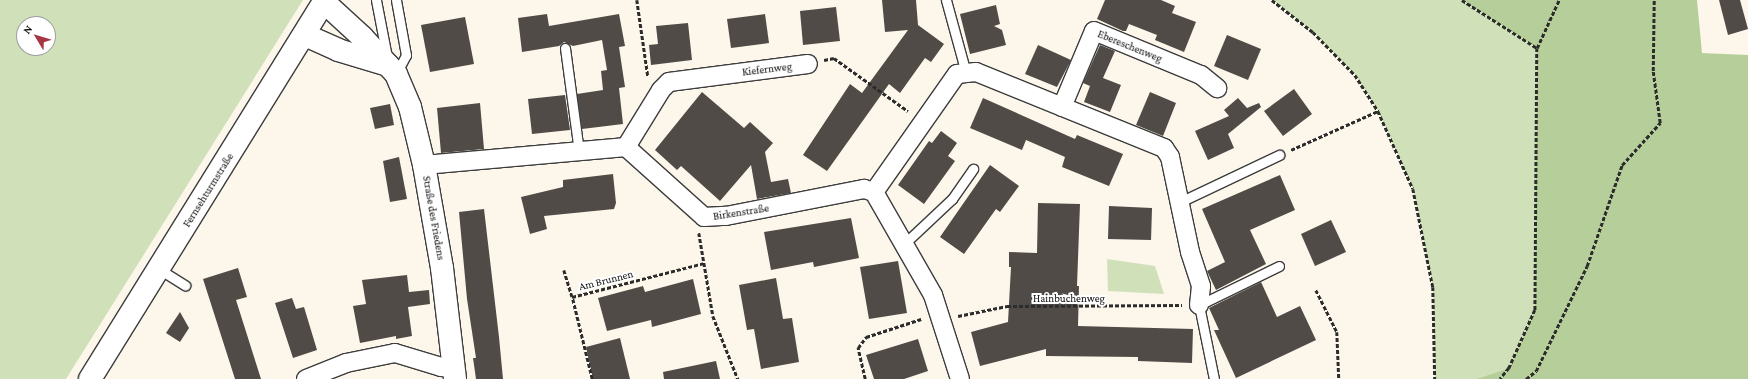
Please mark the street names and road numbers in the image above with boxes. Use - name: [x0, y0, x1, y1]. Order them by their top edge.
- street label: Ebereschenweg: [1096, 27, 1164, 65]
- street label: Kiefernweg: [741, 59, 793, 79]
- street label: Fernsehturmstraße: [180, 151, 236, 229]
- street label: Straße des Friedens: [420, 175, 448, 261]
- street label: Birkenstraße: [712, 201, 770, 223]
- street label: Am Brunnen: [577, 267, 635, 293]
- street label: Hainbuchenweg: [1033, 291, 1105, 305]

